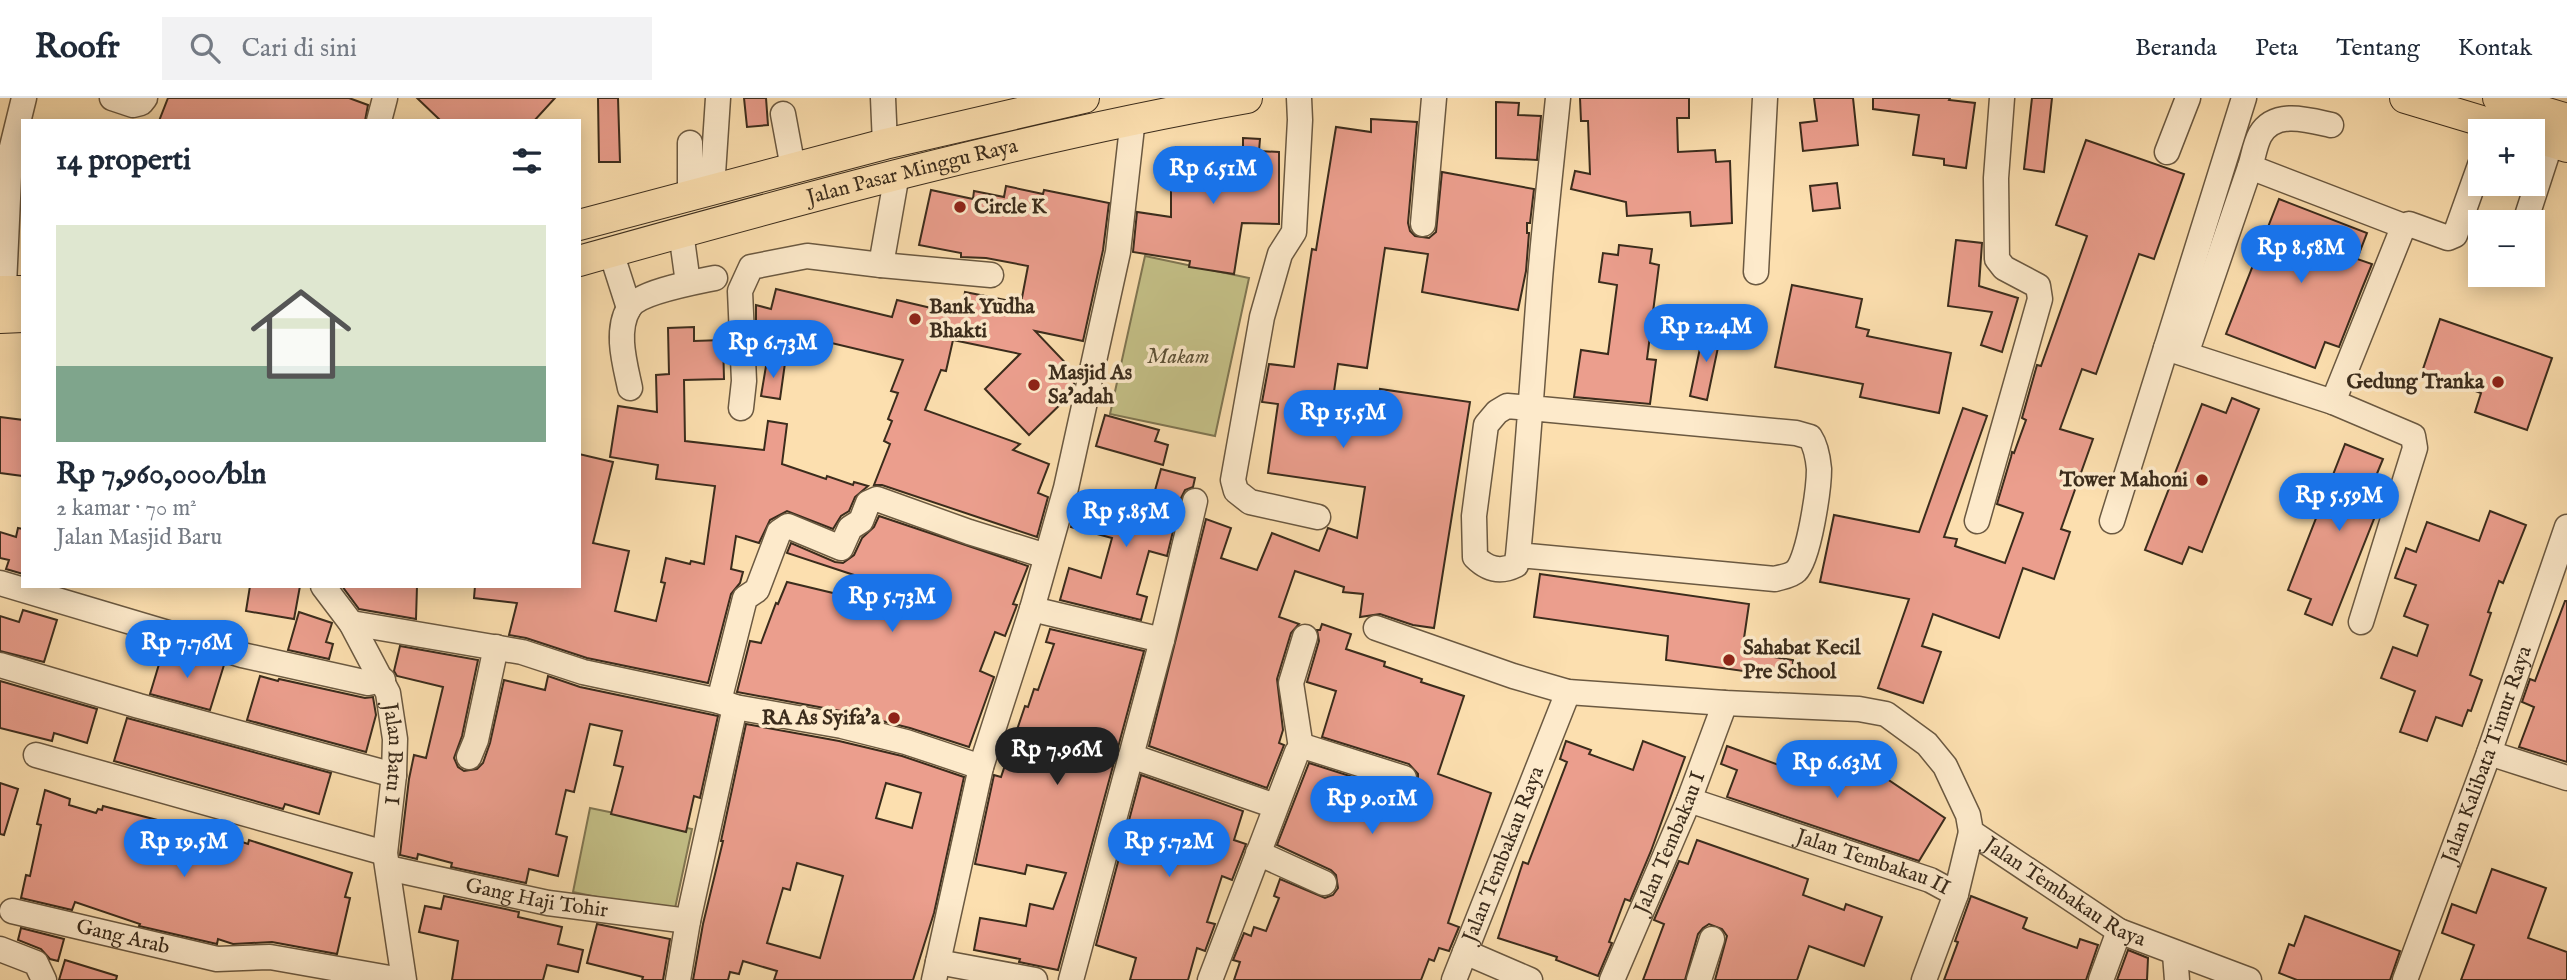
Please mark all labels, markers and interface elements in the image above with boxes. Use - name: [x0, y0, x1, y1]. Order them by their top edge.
- search box: [162, 17, 652, 80]
- text: Roofr: [35, 27, 120, 69]
- icon: search: [186, 29, 224, 67]
- text: Cari di sini: [242, 32, 357, 65]
- text: Beranda: [2135, 33, 2217, 64]
- text: Peta: [2255, 33, 2298, 64]
- text: Tentang: [2336, 33, 2420, 64]
- text: Kontak: [2458, 33, 2532, 64]
- map controls: [2468, 119, 2545, 287]
- button: +: [2468, 119, 2545, 196]
- street label: Jalan Pasar Minggu Raya: [802, 132, 1021, 212]
- text: 14 properti: [56, 142, 191, 180]
- icon: filters: [508, 142, 546, 180]
- pin: Rp 6.51M: [1141, 146, 1285, 206]
- text: Rp 6.51M: [1169, 154, 1257, 183]
- place label: Circle K: [974, 194, 1047, 221]
- marker: Circle K: [952, 199, 968, 215]
- button: −: [2468, 210, 2545, 287]
- pin: Rp 8.58M: [2229, 226, 2373, 285]
- text: Rp 8.58M: [2257, 233, 2345, 262]
- icon: home: [238, 271, 364, 397]
- place label: Bank Yudha Bhakti: [929, 294, 1036, 345]
- pin: Rp 12.4M: [1634, 304, 1778, 364]
- marker: Bank Yudha Bhakti: [907, 311, 923, 327]
- text: Rp 12.4M: [1660, 312, 1752, 341]
- pin: Rp 6.73M: [701, 320, 845, 380]
- text: Rp 6.73M: [728, 328, 818, 357]
- park label: Makam: [1147, 344, 1209, 371]
- place label: Masjid As Sa'adah: [1048, 360, 1132, 411]
- place label: Gedung Tranka: [2346, 369, 2485, 396]
- marker: Gedung Tranka: [2490, 374, 2506, 390]
- marker: Masjid As Sa'adah: [1026, 377, 1042, 393]
- pin: Rp 15.5M: [1271, 390, 1415, 450]
- text: Rp 15.5M: [1300, 398, 1386, 427]
- text: Rp 7,960,000/bln: [56, 456, 267, 494]
- place label: Tower Mahoni: [2059, 467, 2188, 494]
- marker: Tower Mahoni: [2194, 472, 2210, 488]
- pin: Rp 5.59M: [2267, 474, 2411, 533]
- text: Rp 5.59M: [2295, 481, 2383, 510]
- pin: Rp 5.85M: [1054, 490, 1198, 549]
- text: 2 kamar · 70 m²: [56, 494, 197, 523]
- text: Rp 5.85M: [1082, 497, 1170, 526]
- text: Jalan Masjid Baru: [56, 523, 222, 552]
- pin: Rp 5.73M: [820, 574, 964, 634]
- text: Rp 5.73M: [848, 582, 936, 611]
- pin: Rp 7.76M: [115, 620, 259, 680]
- text: Rp 7.76M: [141, 628, 233, 657]
- place label: Sahabat Kecil Pre School: [1743, 635, 1862, 686]
- street label: Jalan Kalibata Timur Raya: [2435, 642, 2539, 869]
- marker: Sahabat Kecil Pre School: [1721, 652, 1737, 668]
- street label: Jalan Batu I: [376, 699, 409, 806]
- place label: RA As Syifa'a: [761, 705, 881, 732]
- marker: RA As Syifa'a: [886, 710, 902, 726]
- pin: Rp 7.96M: [985, 728, 1129, 787]
- text: Rp 7.96M: [1011, 735, 1103, 764]
- pin: Rp 6.63M: [1765, 740, 1909, 800]
- text: Rp 6.63M: [1792, 748, 1882, 777]
- street label: Jalan Tembakau Raya: [1456, 762, 1551, 948]
- street label: Jalan Tembakau I: [1627, 768, 1712, 920]
- pin: Rp 9.01M: [1300, 776, 1444, 836]
- text: Rp 9.01M: [1326, 784, 1418, 813]
- pin: Rp 19.5M: [112, 820, 256, 879]
- pin: Rp 5.72M: [1097, 820, 1241, 879]
- street label: Jalan Tembakau II: [1790, 822, 1955, 902]
- text: Rp 19.5M: [140, 827, 228, 856]
- text: Rp 5.72M: [1124, 827, 1214, 856]
- street label: Jalan Tembakau Raya: [1977, 830, 2150, 954]
- street label: Gang Haji Tohir: [463, 872, 610, 924]
- street label: Gang Arab: [74, 913, 172, 961]

